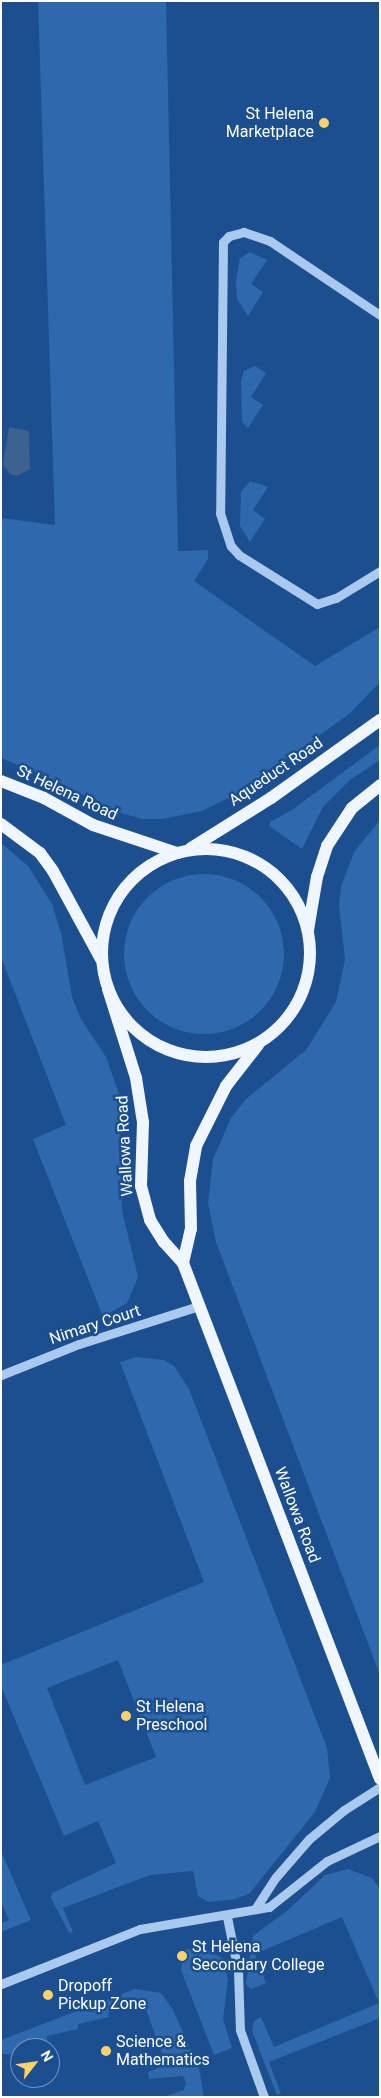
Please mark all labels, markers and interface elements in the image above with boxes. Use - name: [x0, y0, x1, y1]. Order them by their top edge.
- place label: St Helena Marketplace: [226, 104, 314, 142]
- marker: St Helena Marketplace: [318, 117, 330, 129]
- street label: Aqueduct Road: [225, 734, 327, 810]
- street label: St Helena Road: [13, 761, 121, 825]
- street label: Wallowa Road: [113, 1095, 137, 1197]
- street label: Nimary Court: [47, 1301, 143, 1349]
- street label: Wallowa Road: [270, 1464, 324, 1566]
- place label: St Helena Preschool: [136, 1697, 207, 1735]
- marker: St Helena Preschool: [120, 1710, 132, 1722]
- place label: St Helena Secondary College: [192, 1937, 324, 1975]
- marker: St Helena Secondary College: [176, 1950, 188, 1962]
- place label: Dropoff Pickup Zone: [58, 1976, 146, 2014]
- marker: Dropoff Pickup Zone: [42, 1989, 54, 2001]
- place label: Science & Mathematics: [116, 2032, 210, 2070]
- north arrow: [10, 2038, 60, 2088]
- marker: Science & Mathematics: [100, 2045, 112, 2057]
- text: N: [38, 2048, 57, 2064]

